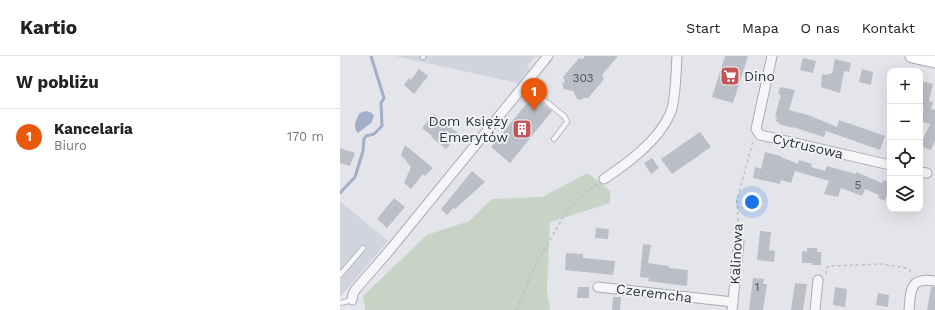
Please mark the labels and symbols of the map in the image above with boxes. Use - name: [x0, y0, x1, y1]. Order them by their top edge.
- supermarket icon: Dino: [719, 65, 741, 87]
- place label: Dino: [744, 68, 775, 84]
- house number: 303: [572, 71, 594, 85]
- pin: 1: [521, 78, 547, 111]
- place label: Dom Księży Emerytów: [429, 113, 509, 145]
- building icon: Dom Księży Emerytów: [511, 118, 533, 140]
- street label: Cytrusowa: [771, 130, 845, 162]
- house number: 5: [855, 178, 862, 192]
- your location: [742, 192, 762, 212]
- street label: Kalinowa: [726, 223, 746, 285]
- street label: Czeremcha: [615, 280, 693, 306]
- house number: 1: [755, 280, 759, 294]

